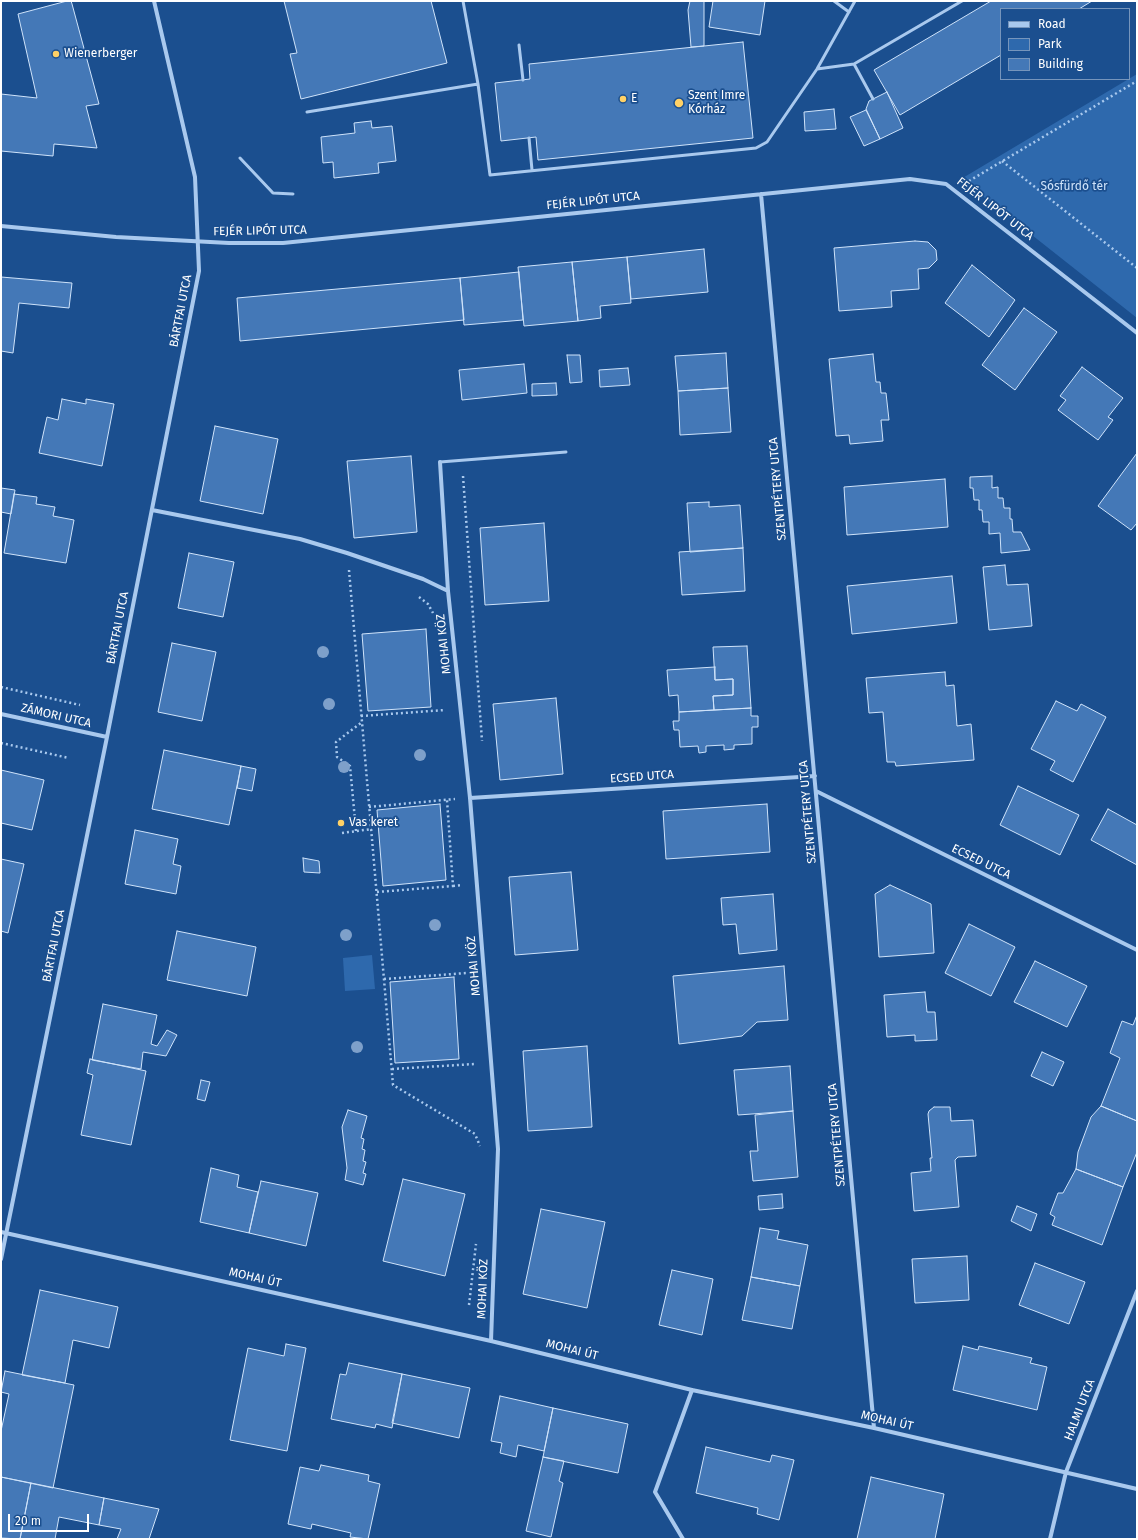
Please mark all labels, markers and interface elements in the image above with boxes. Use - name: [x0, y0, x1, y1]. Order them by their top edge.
- legend: [1000, 8, 1130, 80]
- text: Road: [1038, 17, 1066, 31]
- text: Park: [1038, 37, 1062, 51]
- place label: Wienerberger: [64, 47, 137, 61]
- marker: Wienerberger: [51, 49, 61, 59]
- text: Building: [1038, 57, 1083, 71]
- place label: Szent Imre Kórház: [688, 89, 745, 117]
- place label: E: [631, 92, 637, 106]
- marker: E: [618, 94, 628, 104]
- marker: Szent Imre Kórház: [673, 97, 685, 109]
- street label: FEJÉR LIPÓT UTCA: [954, 174, 1036, 244]
- park label: Sósfürdő tér: [1040, 180, 1108, 194]
- street label: FEJÉR LIPÓT UTCA: [546, 189, 640, 213]
- street label: FEJÉR LIPÓT UTCA: [213, 223, 307, 239]
- street label: BÁRTFAI UTCA: [167, 274, 195, 348]
- street label: SZENTPÉTERY UTCA: [766, 437, 790, 541]
- street label: BÁRTFAI UTCA: [104, 591, 132, 665]
- street label: MOHAI KÖZ: [434, 613, 454, 675]
- street label: ZÁMORI UTCA: [19, 701, 93, 731]
- street label: SZENTPÉTERY UTCA: [796, 760, 820, 864]
- street label: ECSED UTCA: [610, 768, 674, 786]
- place label: Vas keret: [349, 816, 398, 830]
- marker: Vas keret: [336, 818, 346, 828]
- street label: ECSED UTCA: [949, 841, 1013, 883]
- street label: BÁRTFAI UTCA: [40, 909, 68, 983]
- street label: MOHAI KÖZ: [464, 935, 484, 997]
- street label: SZENTPÉTERY UTCA: [825, 1083, 849, 1187]
- street label: MOHAI KÖZ: [475, 1259, 491, 1319]
- street label: MOHAI ÚT: [227, 1265, 283, 1291]
- street label: MOHAI ÚT: [544, 1337, 600, 1363]
- street label: HALMI UTCA: [1062, 1377, 1098, 1443]
- street label: MOHAI ÚT: [859, 1408, 915, 1434]
- scale bar: [10, 1506, 91, 1532]
- text: 20 m: [15, 1514, 41, 1528]

